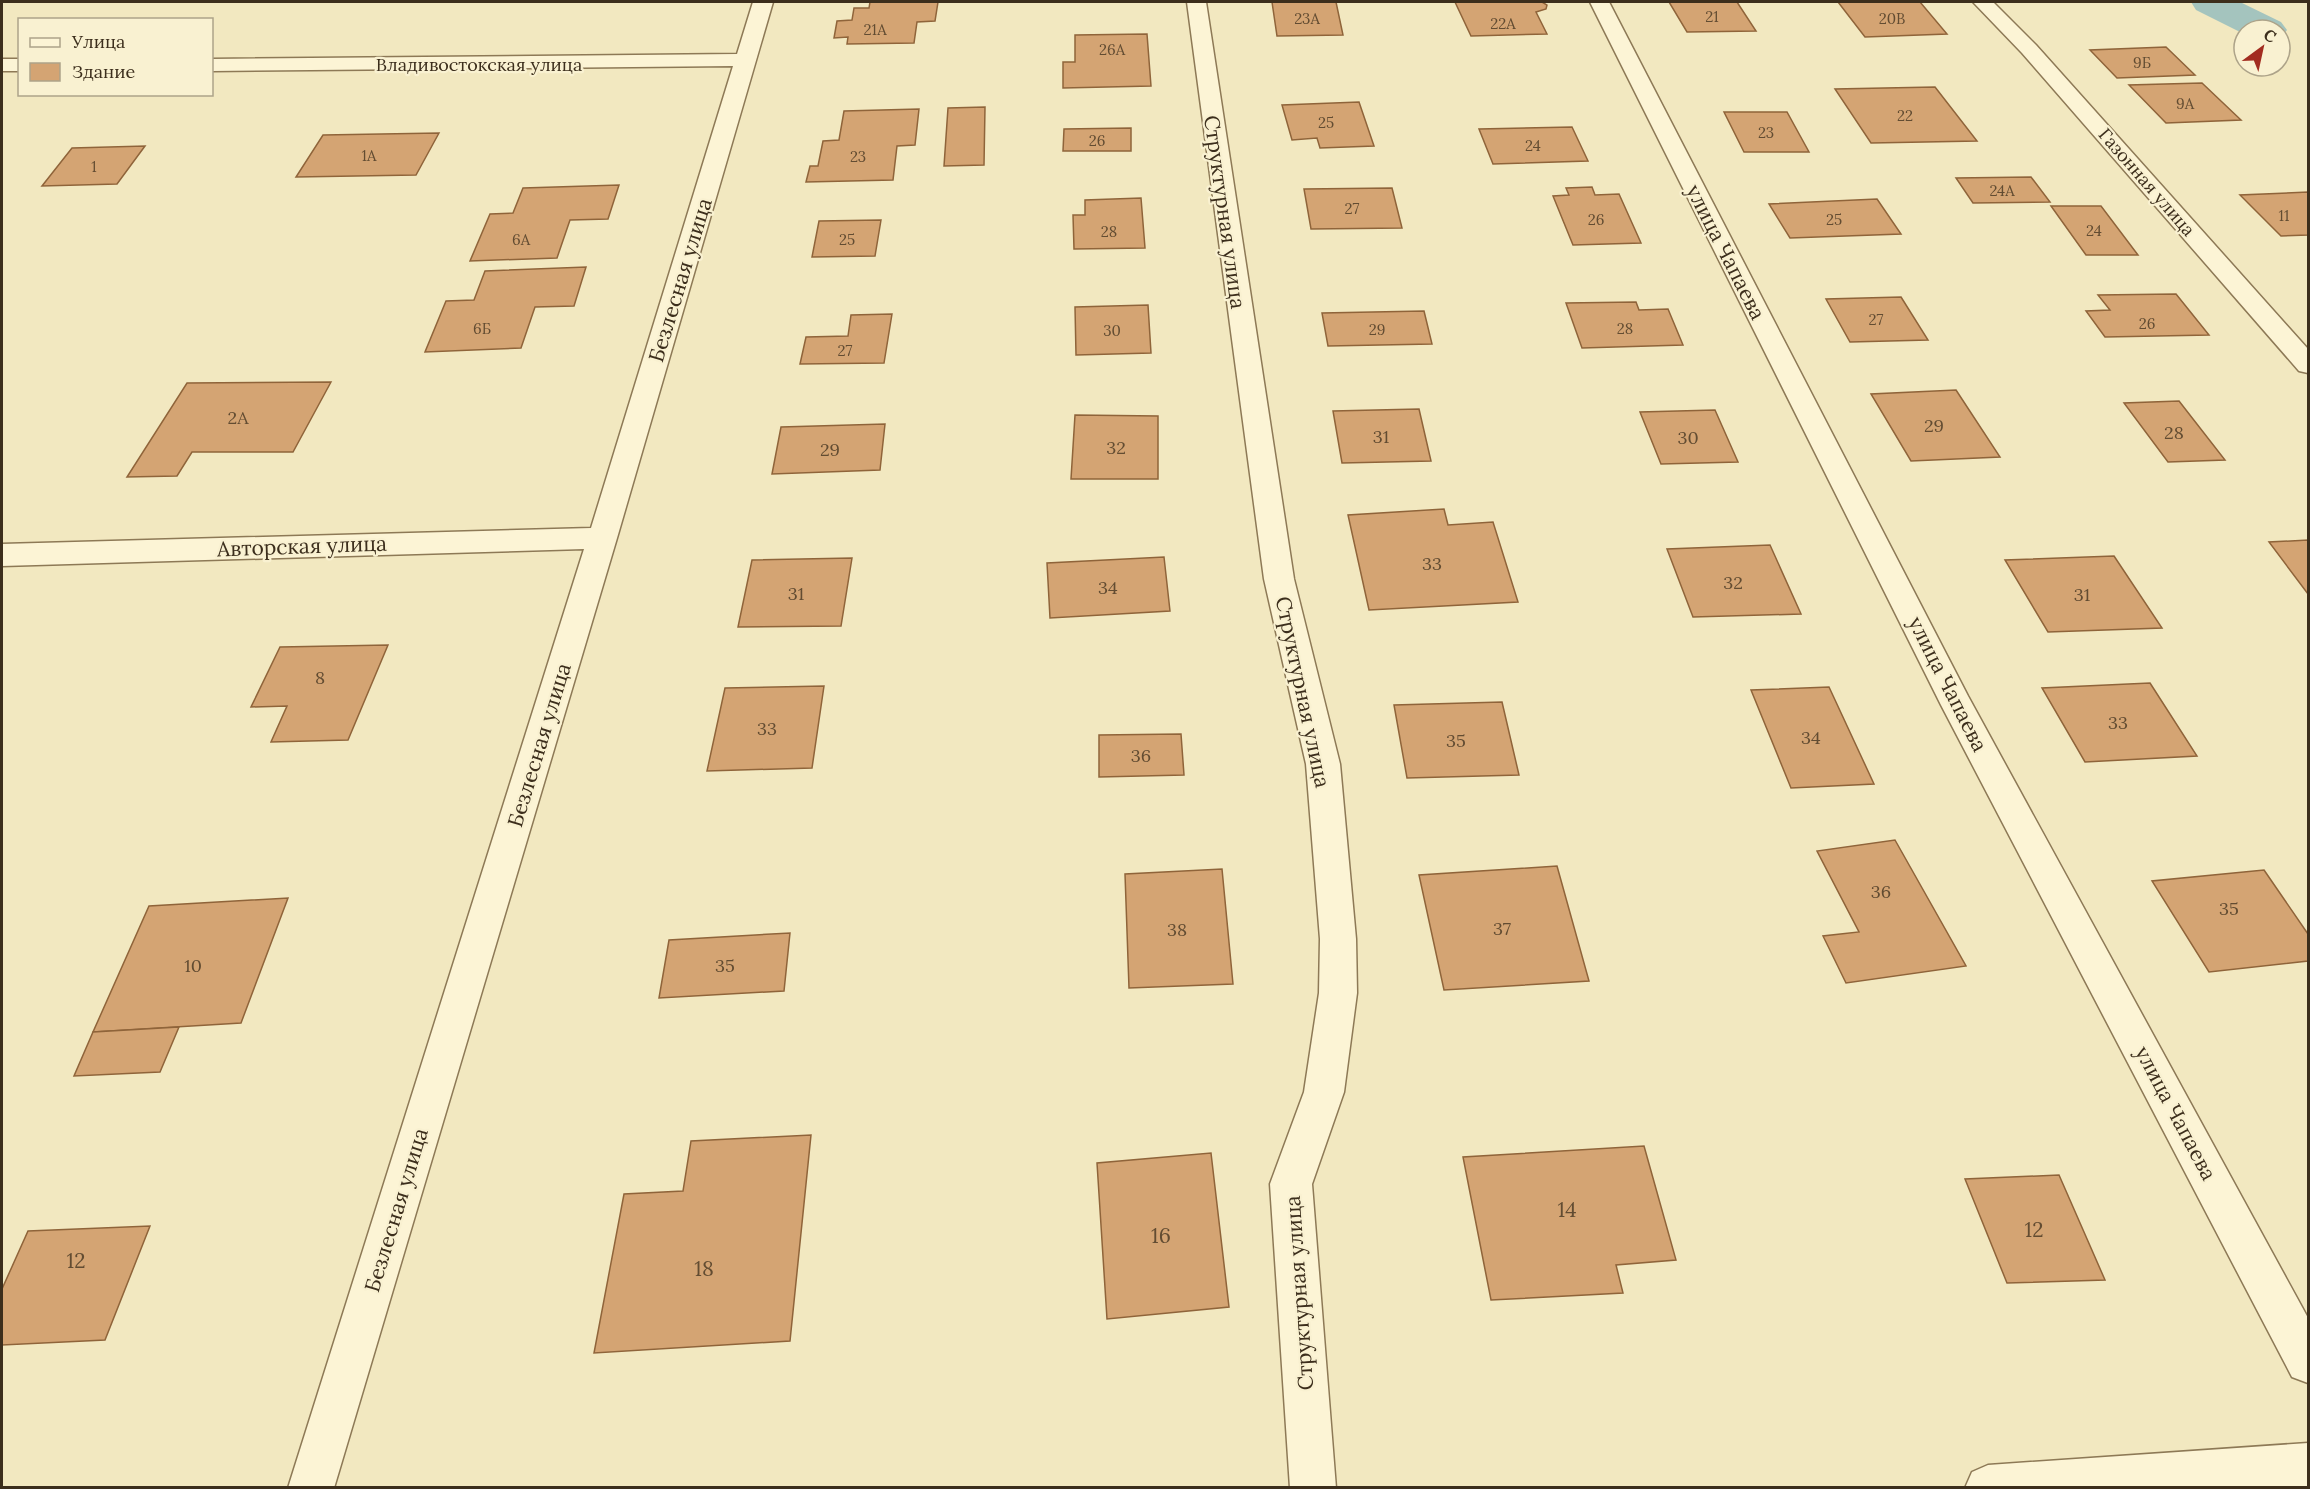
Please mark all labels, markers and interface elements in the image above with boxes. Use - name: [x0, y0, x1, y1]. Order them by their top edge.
- house number: 21: [1705, 7, 1719, 26]
- house number: 23А: [1294, 9, 1320, 28]
- house number: 20В: [1879, 9, 1905, 28]
- house number: 22А: [1490, 14, 1516, 33]
- legend: [18, 18, 213, 96]
- north arrow: [2232, 18, 2292, 78]
- house number: 21А: [863, 20, 887, 39]
- text: С: [2260, 24, 2280, 47]
- text: Улица: [71, 30, 125, 53]
- house number: 26А: [1099, 40, 1126, 59]
- street label: Владивостокская улица: [376, 53, 582, 76]
- house number: 9Б: [2133, 53, 2151, 72]
- text: Здание: [72, 60, 135, 83]
- house number: 9А: [2176, 94, 2195, 113]
- house number: 22: [1897, 106, 1913, 125]
- house number: 25: [1318, 113, 1334, 132]
- street label: Структурная улица: [1198, 114, 1252, 311]
- house number: 23: [1758, 123, 1774, 142]
- street label: Газонная улица: [2094, 123, 2200, 241]
- house number: 26: [1089, 131, 1105, 150]
- house number: 24: [1525, 136, 1541, 155]
- house number: 1А: [361, 146, 377, 165]
- house number: 23: [850, 147, 866, 166]
- house number: 1: [91, 157, 97, 176]
- street label: улица Чапаева: [1680, 180, 1772, 324]
- house number: 24А: [1989, 181, 2015, 200]
- street label: Безлесная улица: [642, 195, 718, 365]
- house number: 27: [1345, 199, 1360, 218]
- house number: 11: [2279, 206, 2289, 225]
- house number: 26: [1588, 210, 1604, 229]
- house number: 25: [1826, 210, 1842, 229]
- house number: 24: [2086, 221, 2102, 240]
- house number: 28: [1101, 222, 1117, 241]
- house number: 6А: [512, 230, 531, 249]
- house number: 25: [839, 230, 855, 249]
- house number: 27: [1869, 310, 1884, 329]
- house number: 26: [2139, 314, 2155, 333]
- house number: 6Б: [473, 319, 491, 338]
- house number: 28: [1617, 319, 1633, 338]
- house number: 29: [1369, 320, 1385, 339]
- house number: 30: [1103, 321, 1121, 340]
- house number: 27: [838, 341, 853, 360]
- house number: 2А: [228, 406, 249, 429]
- house number: 29: [1924, 414, 1944, 437]
- house number: 28: [2164, 421, 2184, 444]
- house number: 31: [1373, 425, 1389, 448]
- house number: 30: [1677, 426, 1699, 449]
- house number: 32: [1106, 436, 1126, 459]
- house number: 29: [820, 438, 840, 461]
- street label: Авторская улица: [216, 530, 388, 562]
- house number: 33: [1422, 552, 1442, 575]
- house number: 32: [1723, 571, 1743, 594]
- house number: 34: [1098, 576, 1118, 599]
- house number: 31: [788, 582, 804, 605]
- house number: 31: [2074, 583, 2090, 606]
- street label: Структурная улица: [1270, 594, 1337, 790]
- street label: улица Чапаева: [1902, 612, 1994, 756]
- street label: Безлесная улица: [501, 660, 577, 830]
- house number: 8: [315, 666, 325, 689]
- house number: 33: [2108, 711, 2128, 734]
- house number: 33: [757, 717, 777, 740]
- house number: 34: [1801, 726, 1821, 749]
- house number: 35: [1446, 729, 1466, 752]
- house number: 36: [1131, 744, 1151, 767]
- house number: 36: [1871, 880, 1891, 903]
- house number: 35: [2219, 897, 2239, 920]
- house number: 37: [1493, 917, 1511, 940]
- house number: 38: [1167, 918, 1187, 941]
- house number: 10: [184, 954, 202, 977]
- house number: 35: [715, 954, 735, 977]
- street label: улица Чапаева: [2129, 1041, 2223, 1185]
- street label: Безлесная улица: [358, 1125, 434, 1295]
- street label: Структурная улица: [1279, 1195, 1319, 1391]
- house number: 14: [1557, 1196, 1577, 1223]
- house number: 12: [2025, 1216, 2043, 1243]
- house number: 16: [1151, 1222, 1171, 1249]
- house number: 12: [67, 1247, 85, 1274]
- house number: 18: [694, 1255, 714, 1282]

